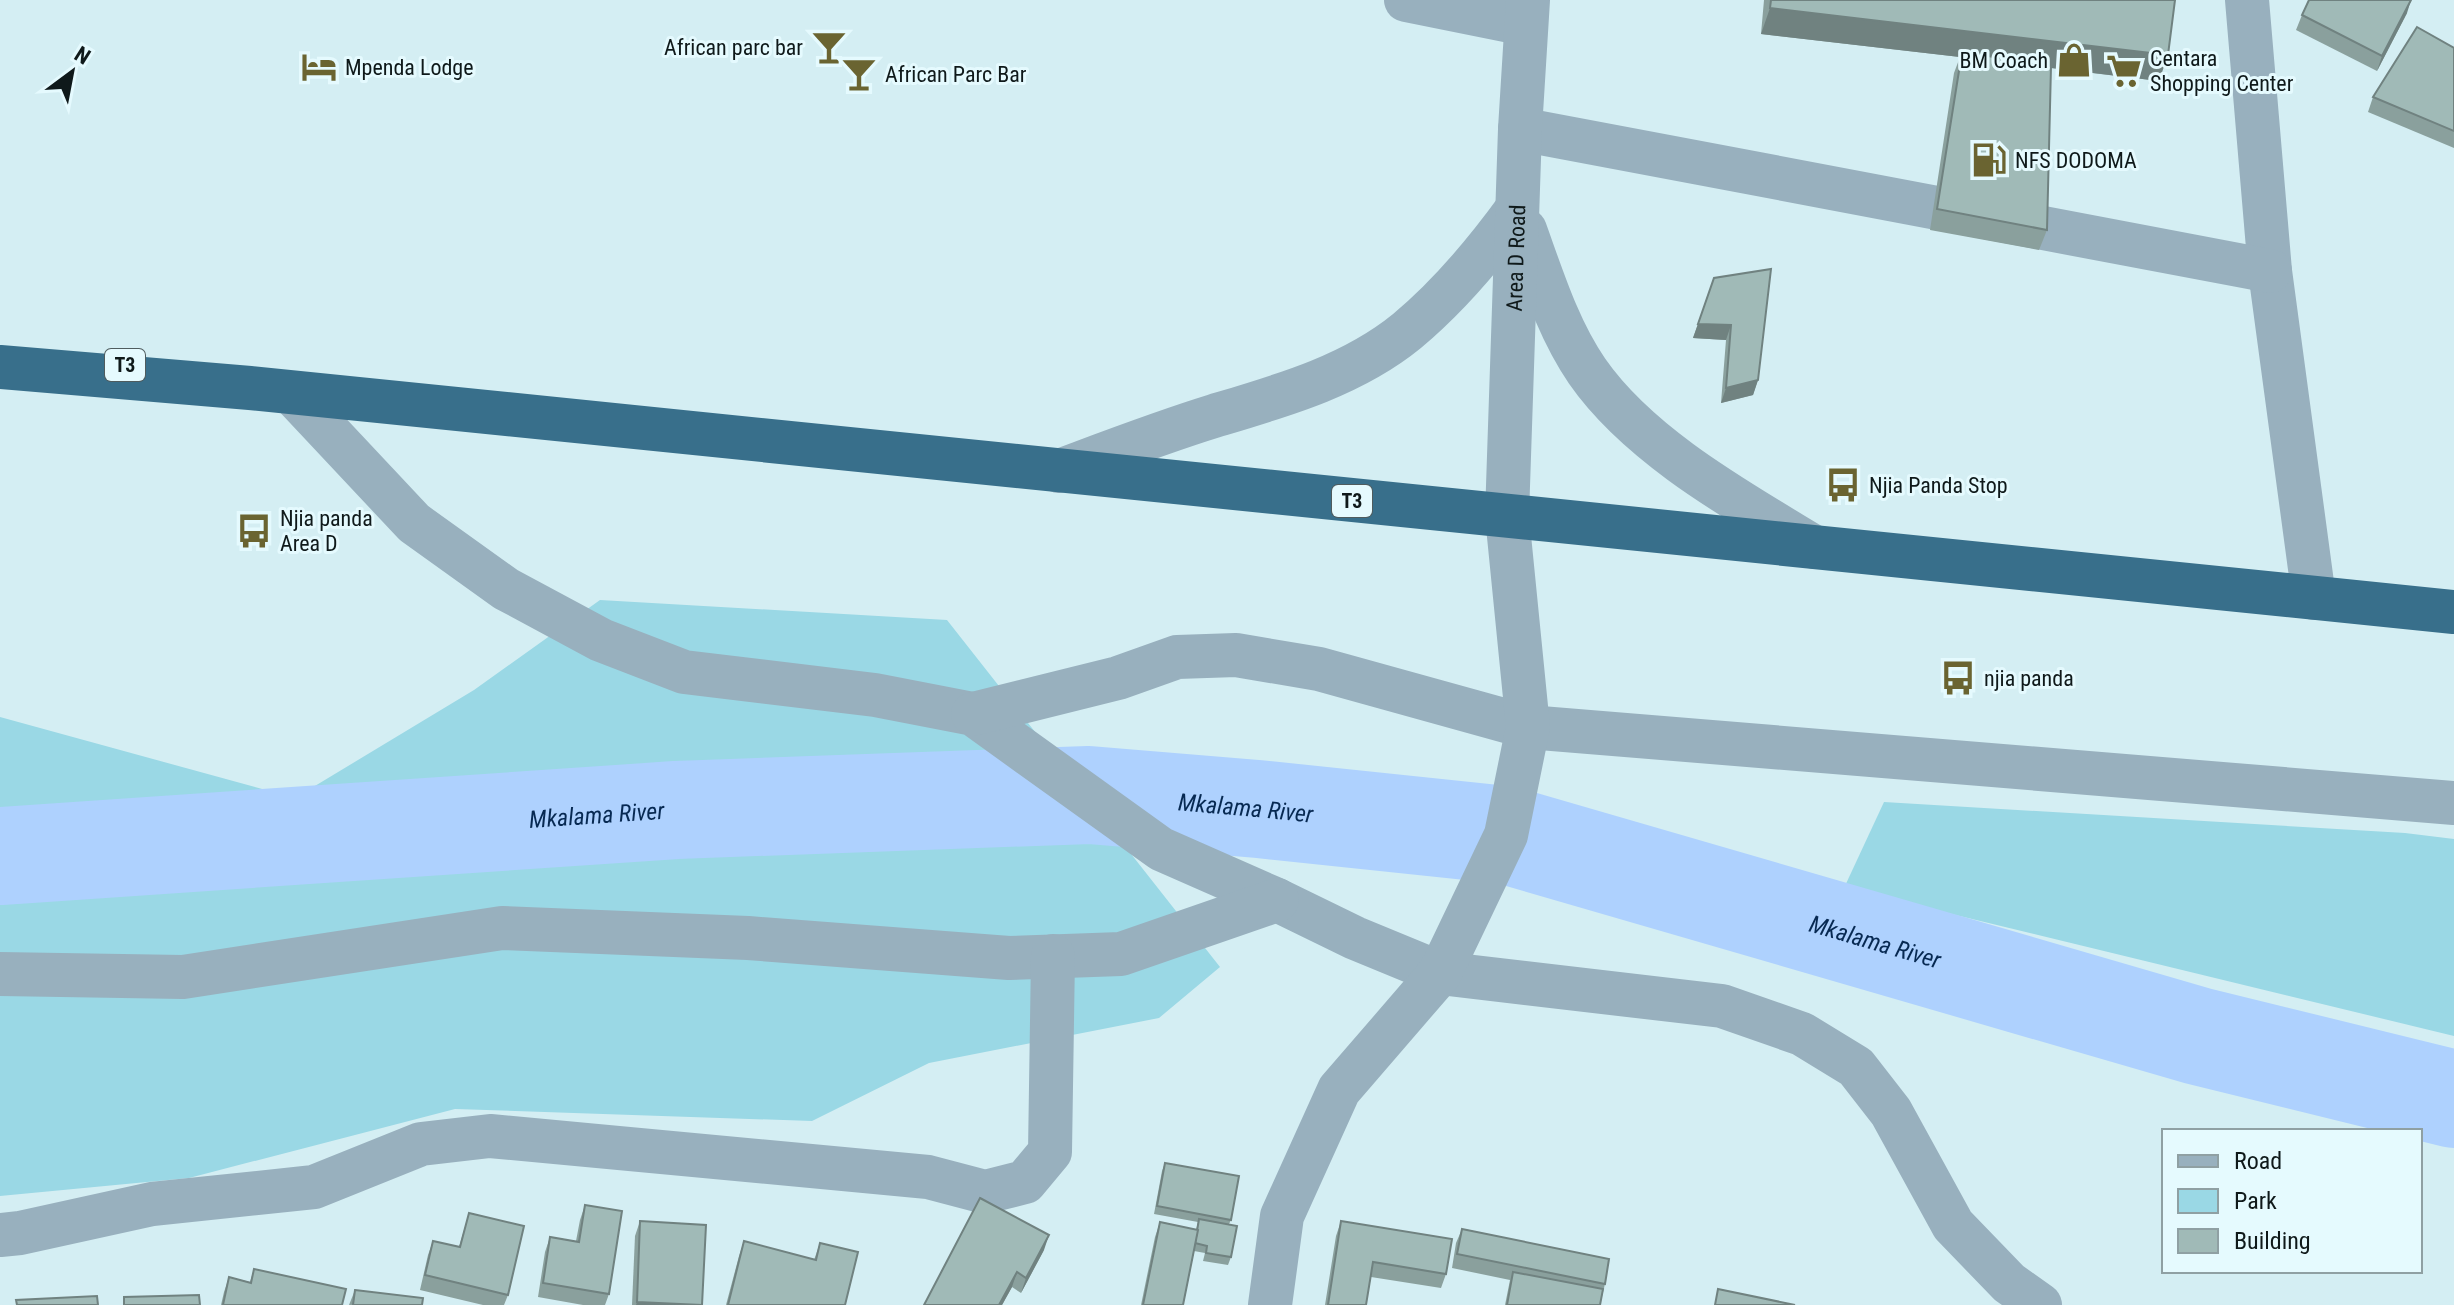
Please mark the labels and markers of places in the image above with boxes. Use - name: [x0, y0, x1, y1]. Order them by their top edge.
- bar icon: African parc bar: [810, 28, 848, 66]
- place label: African parc bar: [664, 35, 803, 60]
- shop icon: BM Coach: [2055, 41, 2093, 79]
- place label: Centara Shopping Center: [2150, 46, 2294, 96]
- hotel icon: Mpenda Lodge: [300, 48, 338, 86]
- place label: BM Coach: [1959, 48, 2048, 73]
- supermarket icon: Centara Shopping Center: [2105, 52, 2143, 90]
- place label: Mpenda Lodge: [345, 55, 474, 80]
- bar icon: African Parc Bar: [840, 55, 878, 93]
- place label: African Parc Bar: [885, 62, 1027, 87]
- fuel station icon: NFS DODOMA: [1970, 141, 2008, 179]
- place label: NFS DODOMA: [2015, 148, 2137, 173]
- bus stop icon: Njia Panda Stop: [1824, 466, 1862, 504]
- place label: Njia Panda Stop: [1869, 473, 2008, 498]
- place label: Njia panda Area D: [280, 506, 373, 556]
- bus stop icon: Njia panda Area D: [235, 512, 273, 550]
- bus stop icon: njia panda: [1939, 659, 1977, 697]
- place label: njia panda: [1984, 666, 2074, 691]

